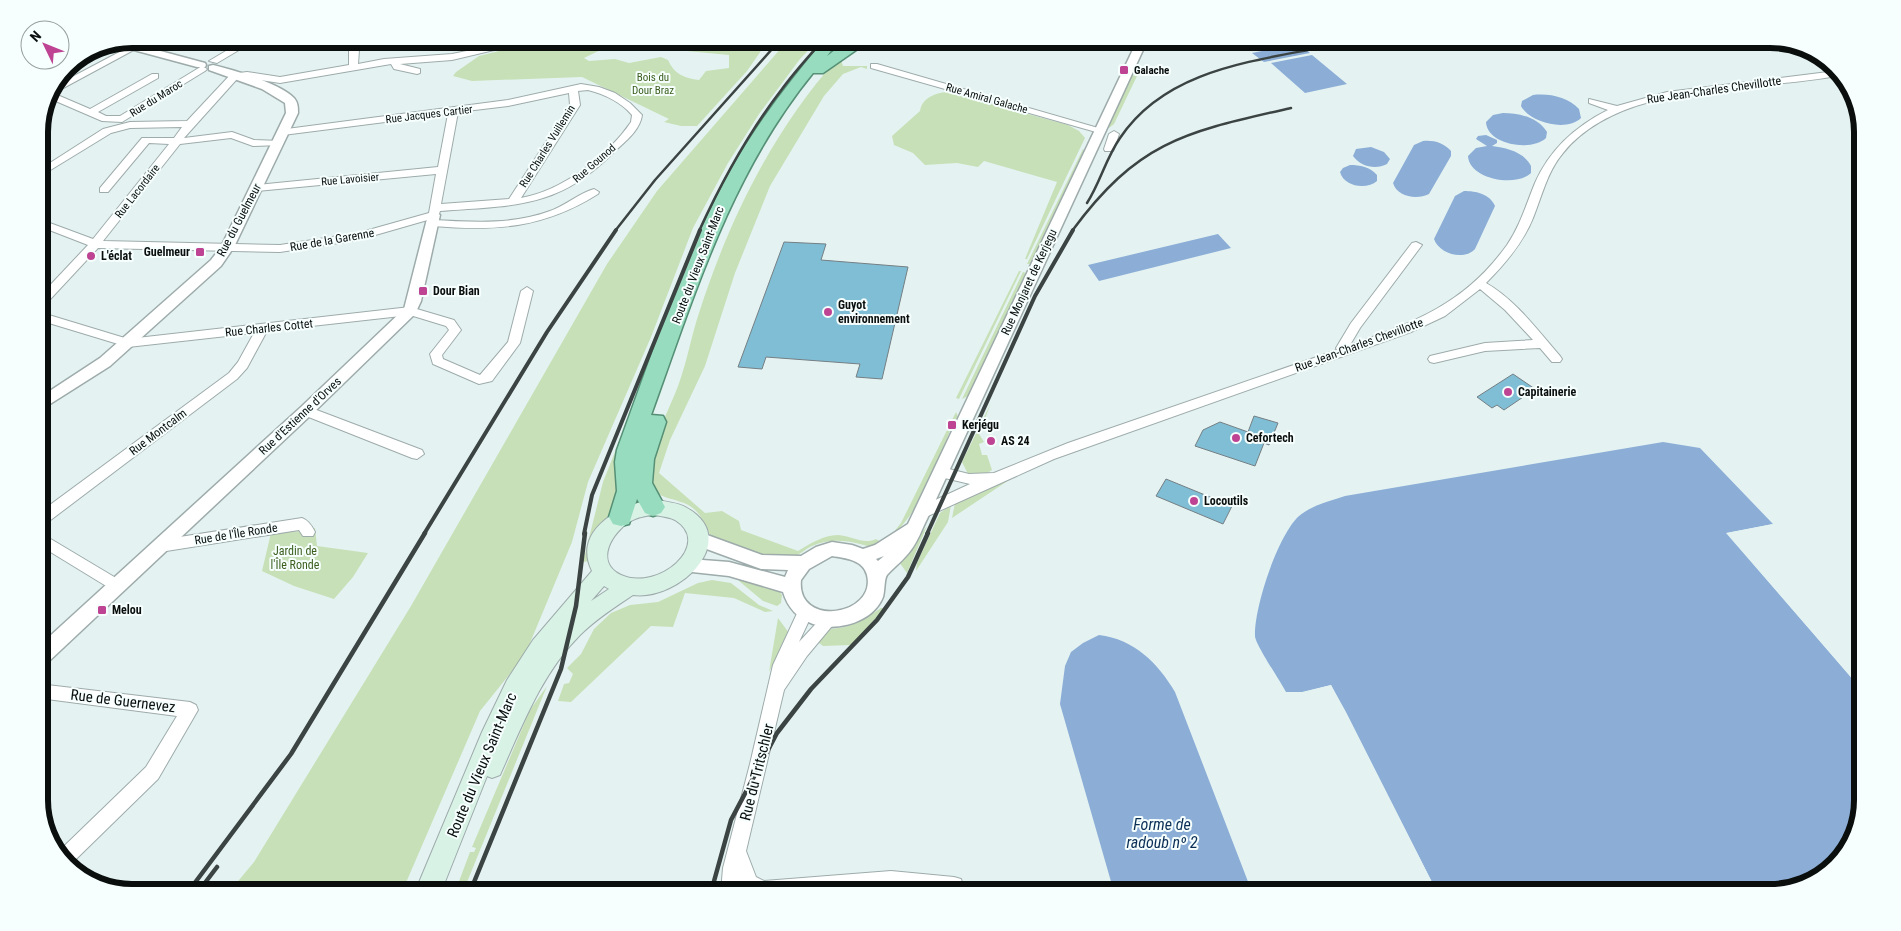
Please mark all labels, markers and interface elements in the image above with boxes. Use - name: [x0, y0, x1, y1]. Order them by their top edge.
- north arrow: [20, 20, 70, 70]
- text: N: [27, 28, 44, 45]
- marker: Galache: [1118, 64, 1130, 76]
- place label: Galache: [1134, 64, 1169, 77]
- park label: Bois du Dour Braz: [632, 71, 674, 97]
- street label: Rue Jean-Charles Chevillotte: [1646, 74, 1782, 106]
- street label: Rue du Maroc: [128, 77, 185, 120]
- street label: Rue Amiral Galache: [944, 81, 1029, 116]
- street label: Rue Jacques Cartier: [385, 103, 474, 126]
- street label: Rue Charles Vuillemin: [517, 103, 578, 190]
- street label: Rue Gounod: [570, 141, 618, 185]
- street label: Rue Lacordaire: [112, 162, 162, 221]
- street label: Rue Lavoisier: [321, 170, 380, 189]
- street label: Rue du Guelmeur: [214, 181, 264, 259]
- street label: Route du Vieux Saint-Marc: [669, 204, 727, 326]
- street label: Rue de la Garenne: [289, 226, 376, 254]
- street label: Rue Monjaret de Kerjegu: [998, 227, 1060, 337]
- place label: Guelmeur: [144, 245, 190, 259]
- marker: Guelmeur: [194, 246, 206, 258]
- place label: L'éclat: [101, 249, 132, 263]
- marker: L'éclat: [85, 250, 97, 262]
- place label: Dour Bian: [433, 284, 480, 298]
- marker: Dour Bian: [417, 285, 429, 297]
- place label: Guyot environnement: [838, 298, 910, 326]
- marker: Guyot environnement: [822, 306, 834, 318]
- street label: Rue Jean-Charles Chevillotte: [1293, 315, 1425, 375]
- street label: Rue Charles Cottet: [224, 316, 314, 340]
- street label: Rue d'Estienne d'Orves: [256, 374, 344, 458]
- place label: Capitainerie: [1518, 385, 1576, 399]
- marker: Capitainerie: [1502, 386, 1514, 398]
- street label: Rue Montcalm: [127, 406, 189, 458]
- place label: Kerjégu: [962, 418, 999, 432]
- marker: Kerjégu: [946, 419, 958, 431]
- place label: Cefortech: [1246, 431, 1294, 445]
- marker: Cefortech: [1230, 432, 1242, 444]
- place label: AS 24: [1001, 434, 1030, 448]
- marker: AS 24: [985, 435, 997, 447]
- place label: Locoutils: [1204, 494, 1249, 508]
- marker: Locoutils: [1188, 495, 1200, 507]
- street label: Rue de l'Île Ronde: [193, 519, 279, 547]
- park label: Jardin de l'Île Ronde: [271, 544, 320, 572]
- place label: Melou: [112, 603, 142, 617]
- marker: Melou: [96, 604, 108, 616]
- street label: Rue de Guernevez: [70, 686, 176, 716]
- street label: Route du Vieux Saint-Marc: [443, 690, 521, 840]
- street label: Rue du Tritschler: [736, 721, 778, 822]
- water label: Forme de radoub nº 2: [1126, 815, 1198, 852]

